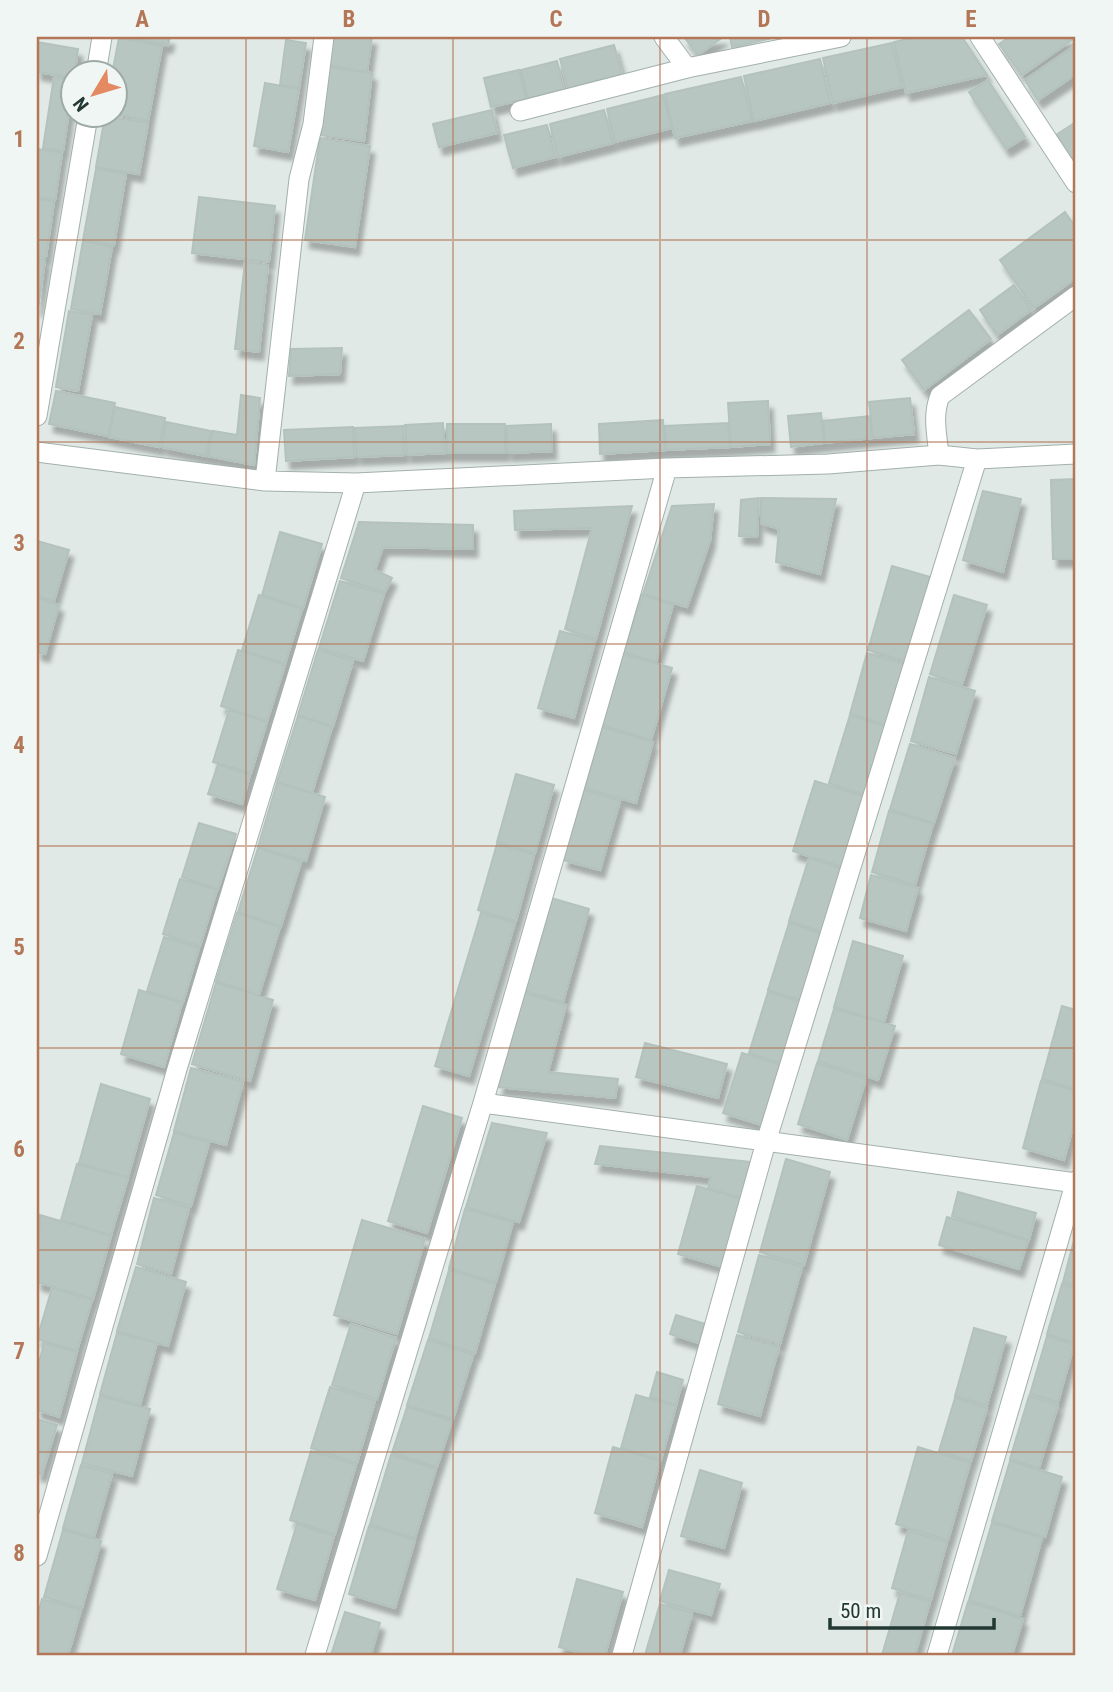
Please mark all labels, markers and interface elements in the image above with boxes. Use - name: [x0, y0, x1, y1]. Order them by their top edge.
- text: A: [135, 6, 149, 33]
- text: B: [343, 6, 355, 33]
- text: C: [549, 6, 563, 33]
- text: D: [758, 6, 771, 33]
- text: E: [965, 6, 977, 33]
- north arrow: [60, 60, 130, 130]
- text: N: [68, 92, 94, 116]
- text: 1: [13, 126, 25, 153]
- text: 2: [13, 328, 25, 355]
- text: 3: [13, 530, 25, 557]
- text: 4: [13, 732, 25, 759]
- text: 5: [13, 934, 25, 961]
- text: 6: [13, 1136, 25, 1163]
- text: 7: [13, 1338, 25, 1365]
- text: 8: [13, 1540, 25, 1567]
- scale bar: [830, 1587, 994, 1631]
- text: 50 m: [840, 1599, 881, 1623]

